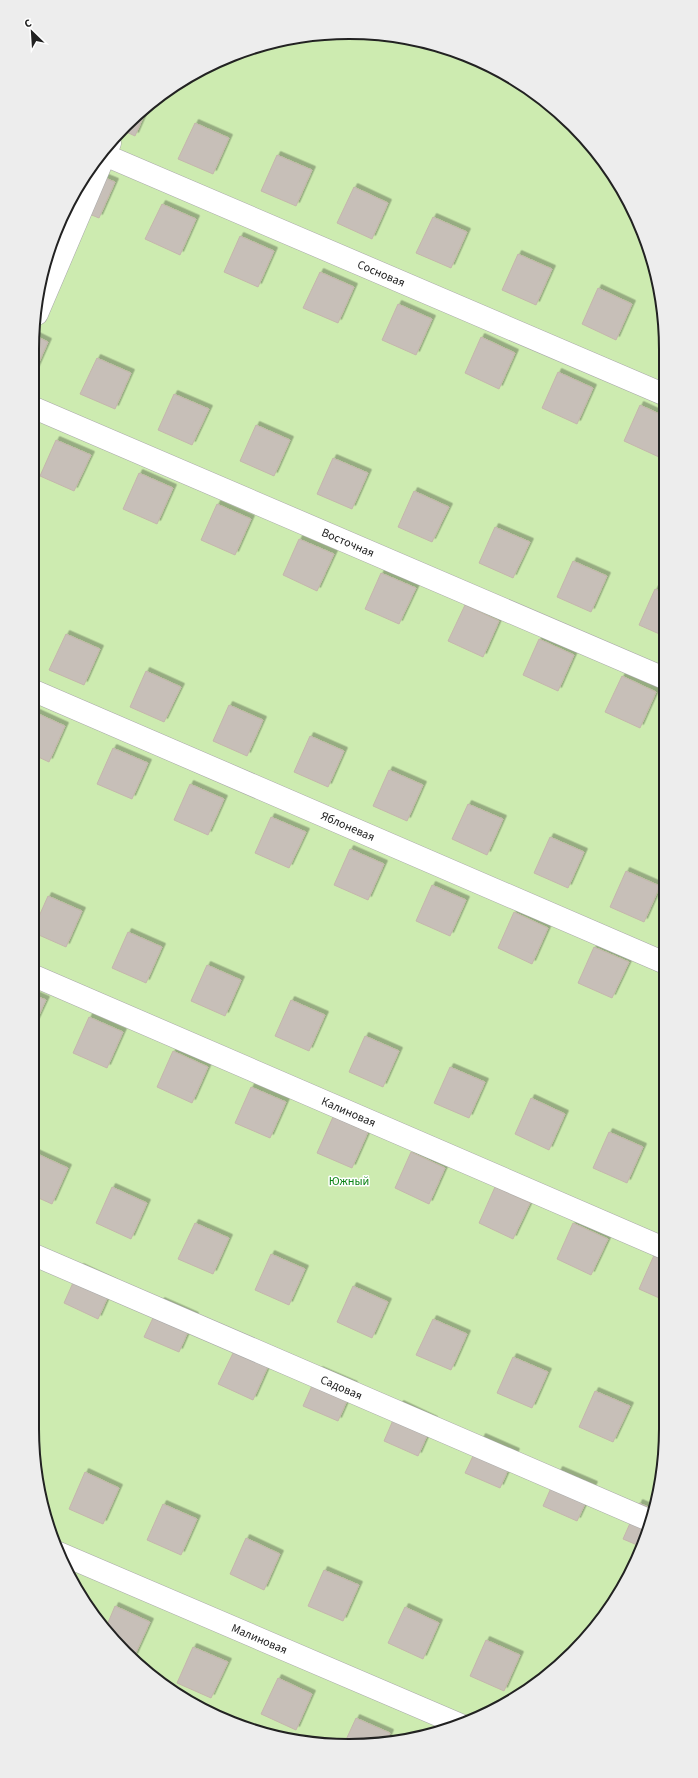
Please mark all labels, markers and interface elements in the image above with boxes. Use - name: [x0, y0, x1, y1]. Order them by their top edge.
- north arrow: [12, 12, 52, 52]
- text: С: [22, 15, 35, 32]
- street label: Сосновая: [355, 256, 408, 291]
- street label: Восточная: [319, 524, 377, 561]
- street label: Яблоневая: [318, 807, 378, 845]
- street label: Калиновая: [319, 1093, 379, 1131]
- park label: Южный: [329, 1173, 369, 1190]
- street label: Садовая: [318, 1371, 365, 1404]
- street label: Малиновая: [229, 1619, 290, 1658]

